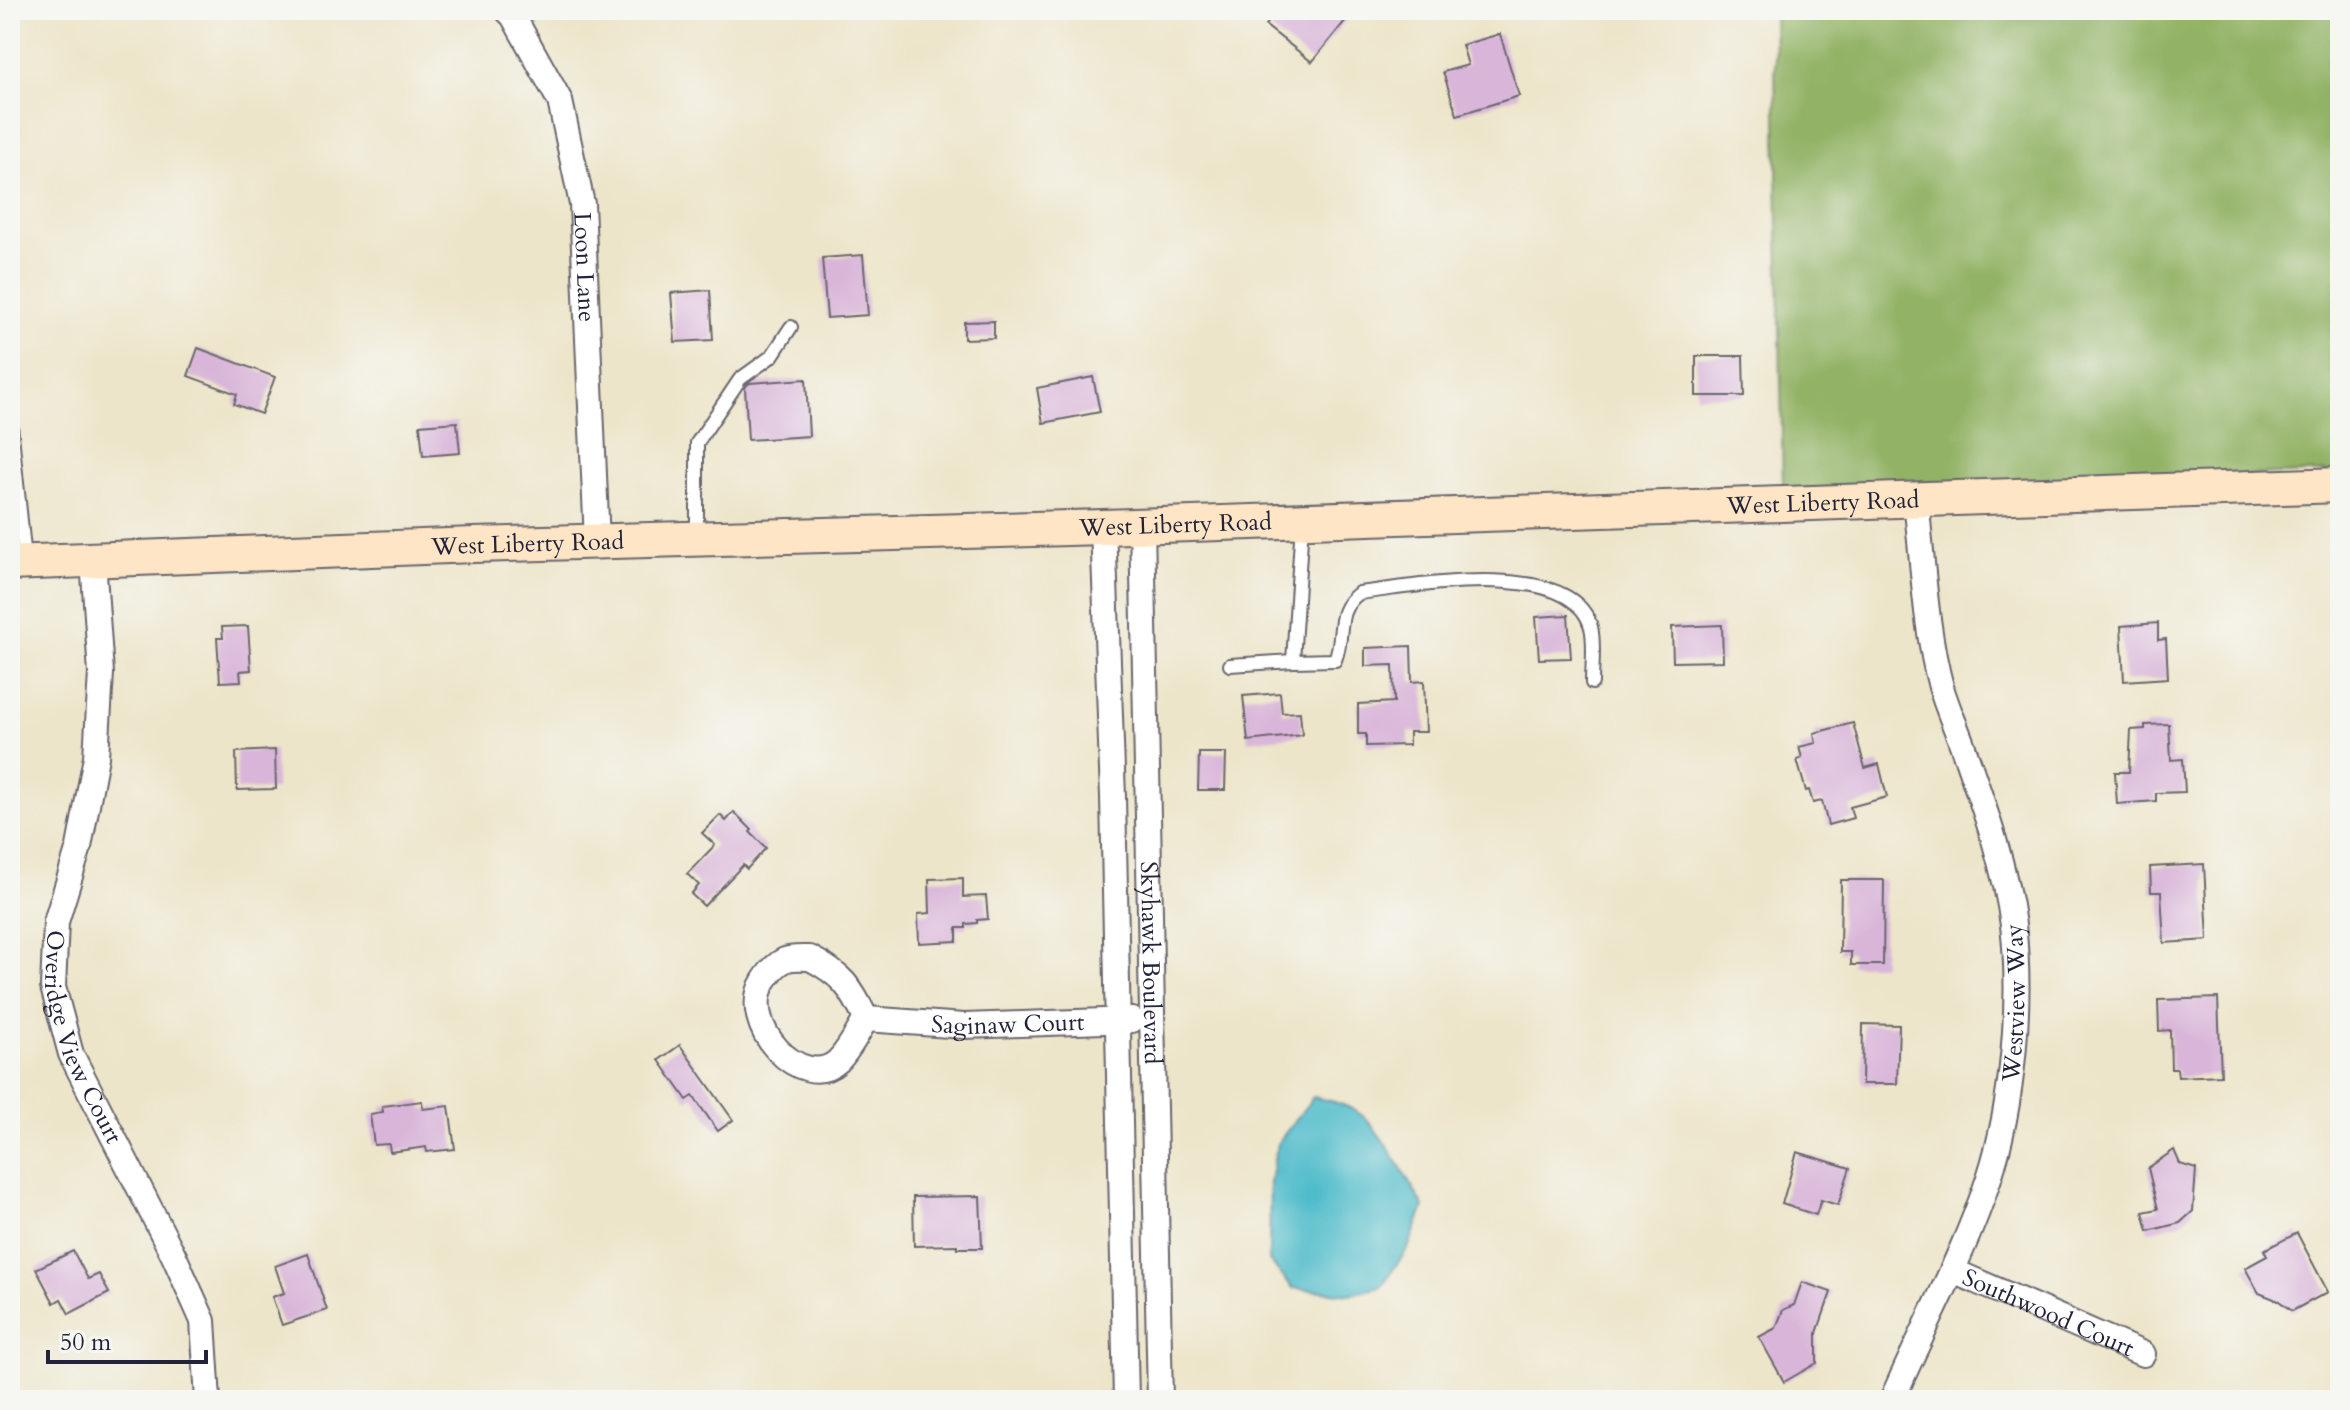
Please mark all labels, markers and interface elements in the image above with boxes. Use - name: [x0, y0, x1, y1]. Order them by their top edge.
- street label: Loon Lane: [565, 211, 603, 323]
- street label: West Liberty Road: [1725, 483, 1920, 523]
- street label: West Liberty Road: [1078, 505, 1273, 545]
- street label: West Liberty Road: [430, 525, 625, 564]
- street label: Skyhawk Boulevard: [1132, 861, 1169, 1065]
- street label: Westview Way: [1994, 922, 2033, 1085]
- street label: Overidge View Court: [36, 929, 130, 1150]
- street label: Saginaw Court: [930, 1006, 1085, 1043]
- street label: Southwood Court: [1957, 1261, 2140, 1365]
- scale bar: [48, 1314, 206, 1364]
- text: 50 m: [60, 1326, 112, 1359]

